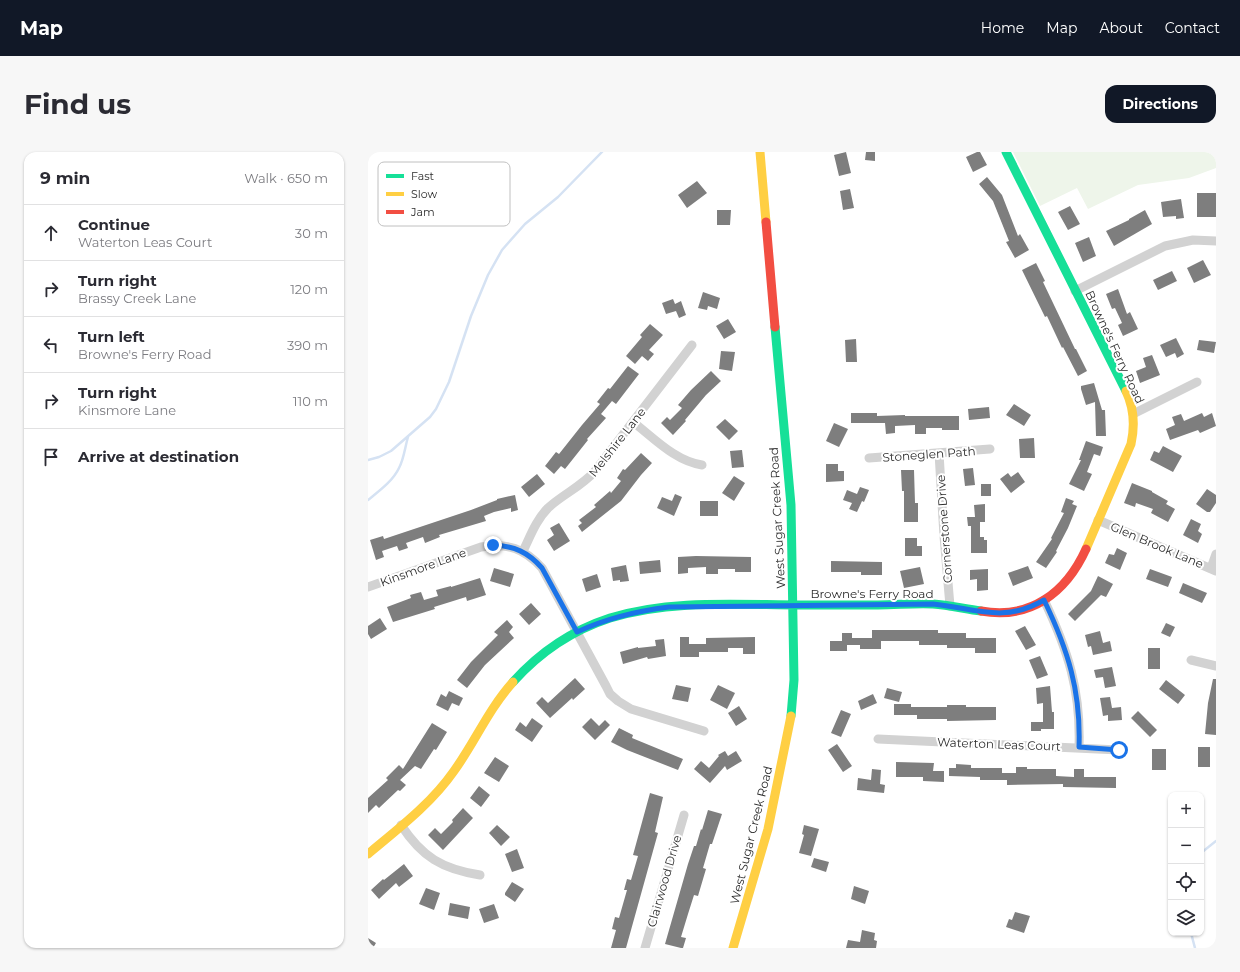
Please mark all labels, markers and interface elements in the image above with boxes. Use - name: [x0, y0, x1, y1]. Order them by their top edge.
- text: Map: [20, 17, 63, 40]
- text: Home: [981, 19, 1024, 37]
- text: Map: [1046, 19, 1077, 37]
- text: About: [1099, 19, 1143, 37]
- text: Contact: [1165, 19, 1220, 37]
- button: Directions: [1105, 85, 1216, 123]
- text: Find us: [24, 87, 131, 121]
- legend: [378, 162, 510, 226]
- text: 9 min: [40, 168, 90, 188]
- text: Fast: [411, 169, 435, 183]
- text: Walk · 650 m: [244, 170, 328, 186]
- text: Slow: [411, 187, 437, 201]
- text: Jam: [410, 205, 435, 219]
- text: Continue: [78, 215, 150, 234]
- icon: ahead: [40, 222, 62, 244]
- text: 30 m: [295, 225, 328, 241]
- text: Waterton Leas Court: [78, 234, 212, 250]
- text: Turn right: [78, 271, 157, 290]
- icon: right: [40, 278, 62, 300]
- text: 120 m: [290, 281, 328, 297]
- street label: Browne's Ferry Road: [1082, 288, 1148, 406]
- text: Brassy Creek Lane: [78, 290, 196, 306]
- text: Turn left: [78, 327, 145, 346]
- icon: left: [40, 334, 62, 356]
- text: 390 m: [287, 337, 328, 353]
- text: Browne's Ferry Road: [78, 346, 211, 362]
- text: Turn right: [78, 383, 157, 402]
- icon: right: [40, 390, 62, 412]
- text: 110 m: [293, 393, 328, 409]
- text: Kinsmore Lane: [78, 402, 176, 418]
- street label: Melshire Lane: [585, 404, 649, 480]
- street label: Stoneglen Path: [882, 443, 976, 465]
- icon: arrive: [40, 446, 62, 468]
- text: Arrive at destination: [78, 447, 239, 466]
- street label: West Sugar Creek Road: [766, 447, 788, 589]
- street label: Cornerstone Drive: [933, 474, 955, 584]
- street label: Glen Brook Lane: [1108, 519, 1206, 571]
- route end: [484, 536, 502, 554]
- street label: Kinsmore Lane: [378, 544, 468, 590]
- street label: Browne's Ferry Road: [810, 586, 934, 601]
- street label: Waterton Leas Court: [937, 734, 1061, 754]
- route start: [1110, 741, 1128, 759]
- street label: West Sugar Creek Road: [727, 764, 775, 906]
- map controls: [1168, 792, 1204, 936]
- button: +: [1168, 792, 1204, 828]
- button: −: [1168, 828, 1204, 864]
- street label: Clairwood Drive: [644, 833, 684, 929]
- button: locate: [1168, 864, 1204, 900]
- button: layers: [1168, 900, 1204, 936]

